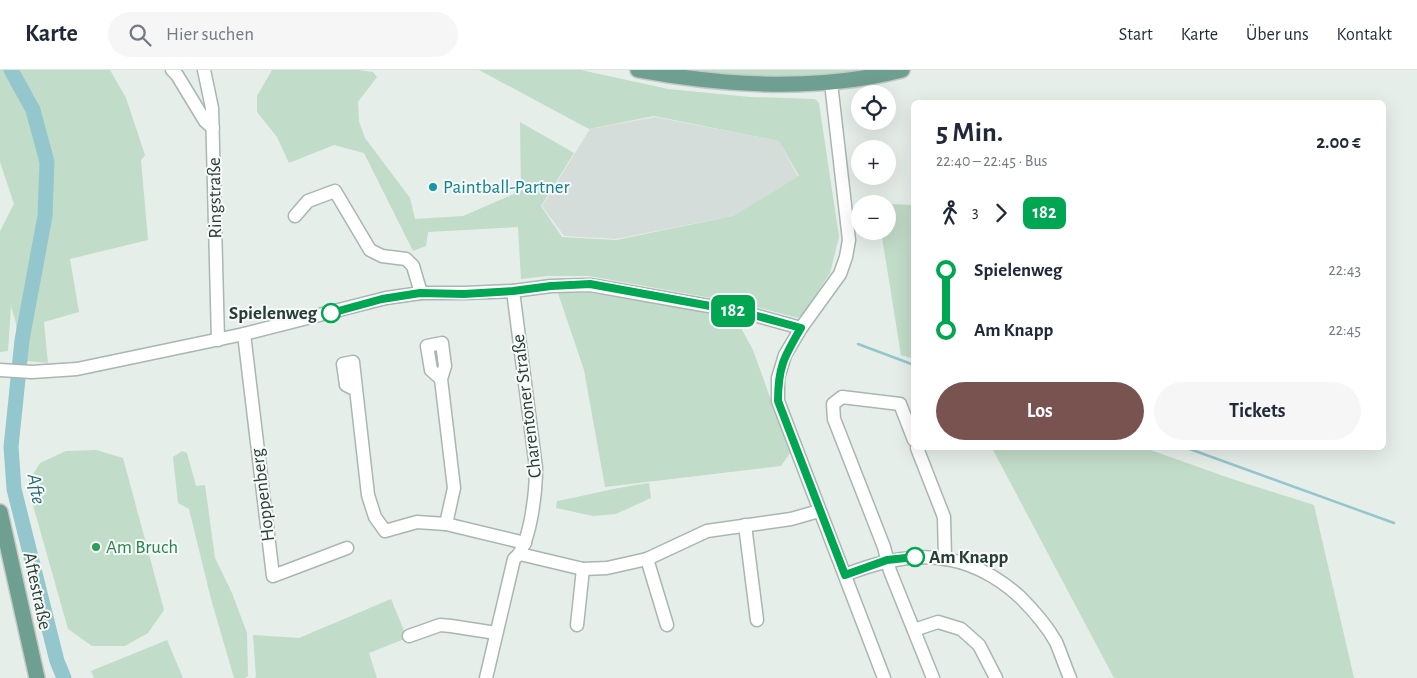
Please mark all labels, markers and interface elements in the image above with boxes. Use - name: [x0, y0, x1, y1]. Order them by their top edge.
- search box: [108, 12, 458, 57]
- icon: search: [126, 21, 154, 49]
- text: Karte: [25, 22, 78, 46]
- text: Hier suchen: [166, 25, 254, 44]
- text: Start: [1119, 26, 1153, 44]
- text: Karte: [1181, 26, 1218, 44]
- text: Über uns: [1246, 26, 1309, 44]
- text: Kontakt: [1337, 26, 1392, 44]
- map controls: [851, 85, 896, 240]
- button: locate: [851, 85, 896, 130]
- text: 5 Min.: [936, 119, 1003, 147]
- text: 2.00 €: [1316, 133, 1361, 152]
- button: +: [851, 140, 896, 185]
- text: 22:40 – 22:45 · Bus: [936, 153, 1048, 169]
- street label: Ringstraße: [205, 157, 225, 239]
- place label: Paintball-Partner: [443, 178, 570, 197]
- marker: Paintball-Partner: [427, 181, 439, 193]
- button: −: [851, 195, 896, 240]
- icon: walk: [936, 199, 964, 227]
- icon: forward: [987, 199, 1015, 227]
- text: 3: [972, 204, 979, 220]
- text: 182: [1033, 204, 1056, 222]
- text: Spielenweg: [974, 261, 1062, 280]
- text: 22:43: [1328, 262, 1361, 278]
- line badge: 182: [704, 295, 762, 327]
- text: 182: [721, 302, 745, 320]
- marker: Spielenweg: [321, 303, 341, 323]
- place label: Spielenweg: [229, 304, 317, 323]
- text: Am Knapp: [974, 321, 1053, 340]
- text: 22:45: [1328, 322, 1361, 338]
- street label: Charentoner Straße: [509, 333, 545, 479]
- button: Los: [936, 382, 1144, 440]
- button: Tickets: [1154, 382, 1361, 440]
- street label: Hoppenberg: [248, 447, 278, 543]
- water label: Afte: [23, 471, 49, 506]
- place label: Am Bruch: [106, 538, 178, 557]
- marker: Am Bruch: [90, 541, 102, 553]
- marker: Am Knapp: [905, 547, 925, 567]
- place label: Am Knapp: [929, 548, 1009, 567]
- street label: Aftestraße: [20, 551, 54, 631]

